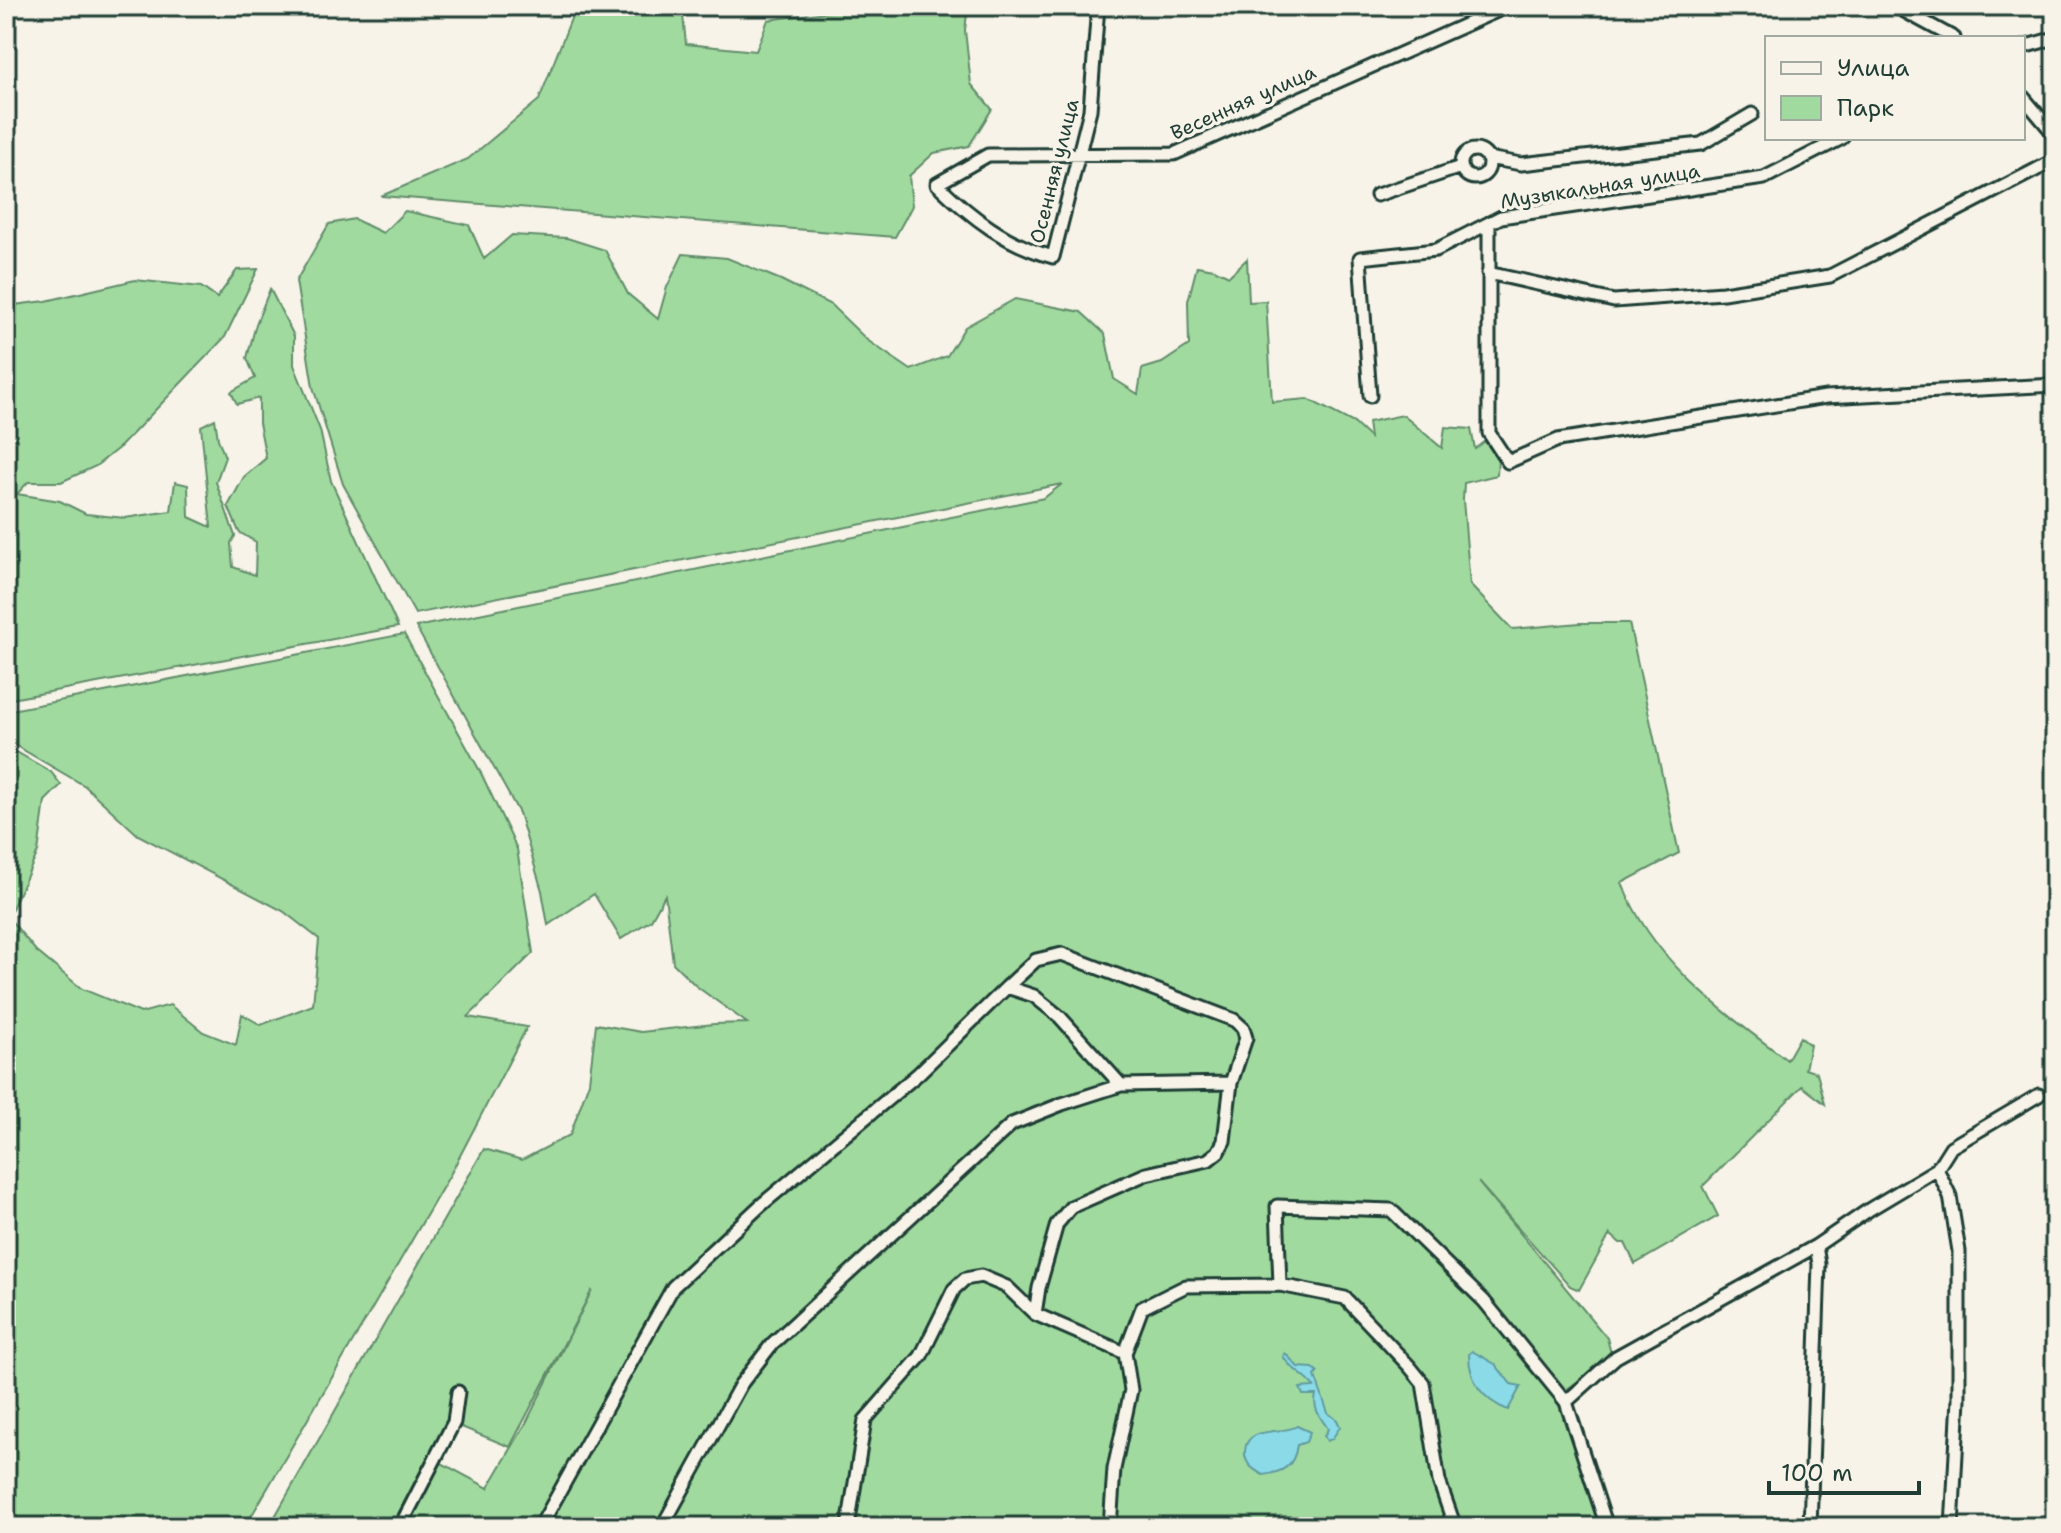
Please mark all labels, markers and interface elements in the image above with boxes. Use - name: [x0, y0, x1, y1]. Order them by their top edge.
- legend: [1765, 36, 2025, 140]
- text: Улица: [1837, 52, 1910, 84]
- street label: Весенняя улица: [1166, 58, 1320, 146]
- text: Парк: [1837, 92, 1894, 124]
- street label: Осенняя улица: [1023, 96, 1085, 246]
- street label: Музыкальная улица: [1498, 157, 1702, 215]
- scale bar: [1769, 1445, 1919, 1495]
- text: 100 m: [1781, 1457, 1853, 1489]

